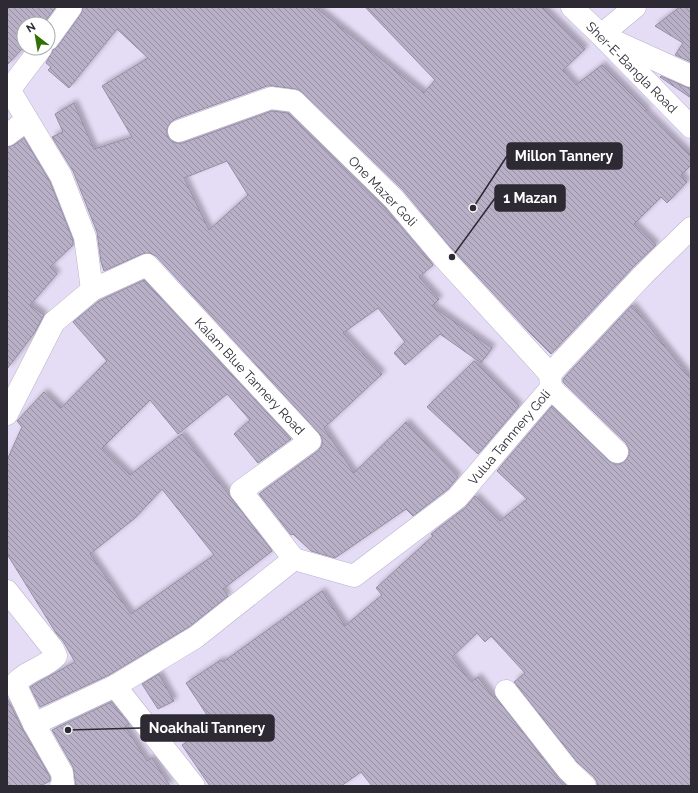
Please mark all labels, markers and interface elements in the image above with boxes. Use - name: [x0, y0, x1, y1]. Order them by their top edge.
- north arrow: [16, 16, 56, 56]
- street label: Sher-E-Bangla Road: [583, 19, 680, 116]
- text: N: [24, 20, 38, 36]
- callout: Millon Tannery: [507, 143, 622, 169]
- text: Millon Tannery: [515, 148, 613, 164]
- street label: One Mazer Goli: [345, 153, 420, 229]
- callout: 1 Mazan: [495, 185, 565, 211]
- text: 1 Mazan: [503, 190, 557, 206]
- street label: Kalam Blue Tannery Road: [192, 315, 308, 438]
- street label: Vulua Tannnery Goli: [465, 387, 553, 488]
- callout: Noakhali Tannery: [141, 715, 274, 741]
- text: Noakhali Tannery: [149, 720, 265, 736]

